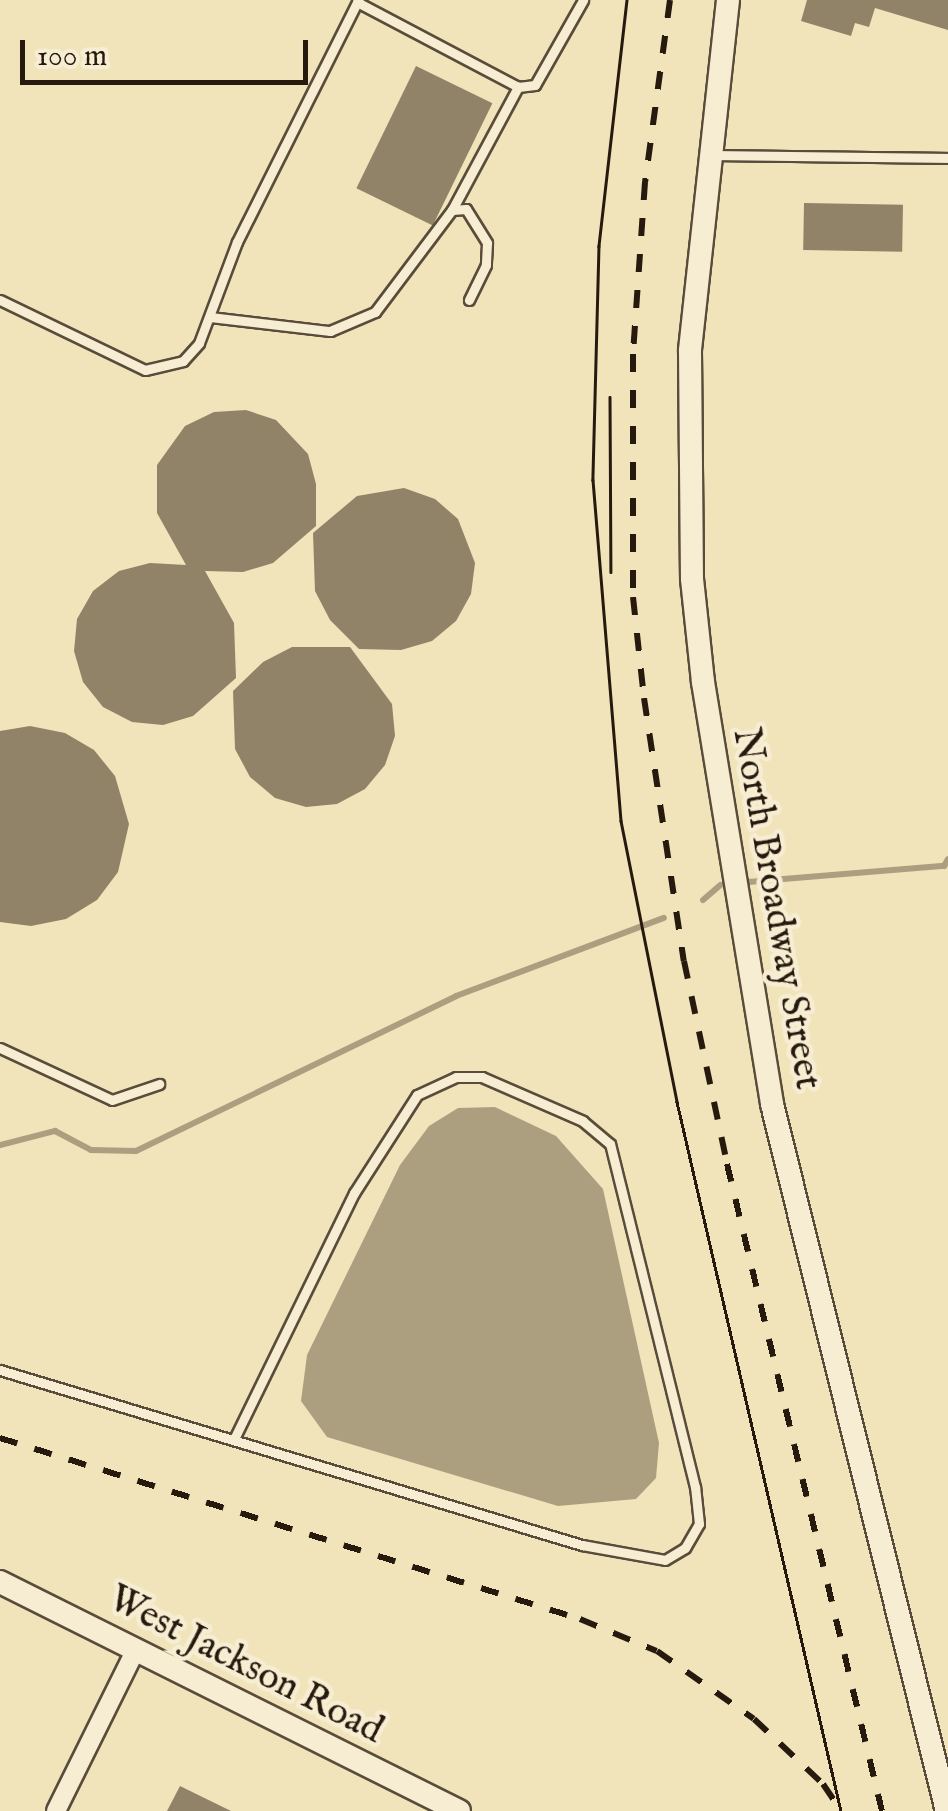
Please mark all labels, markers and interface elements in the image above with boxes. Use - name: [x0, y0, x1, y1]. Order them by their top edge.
- scale bar: [25, 20, 312, 82]
- text: 100 m: [37, 38, 107, 76]
- street label: North Broadway Street: [721, 725, 829, 1093]
- street label: West Jackson Road: [100, 1577, 390, 1755]

